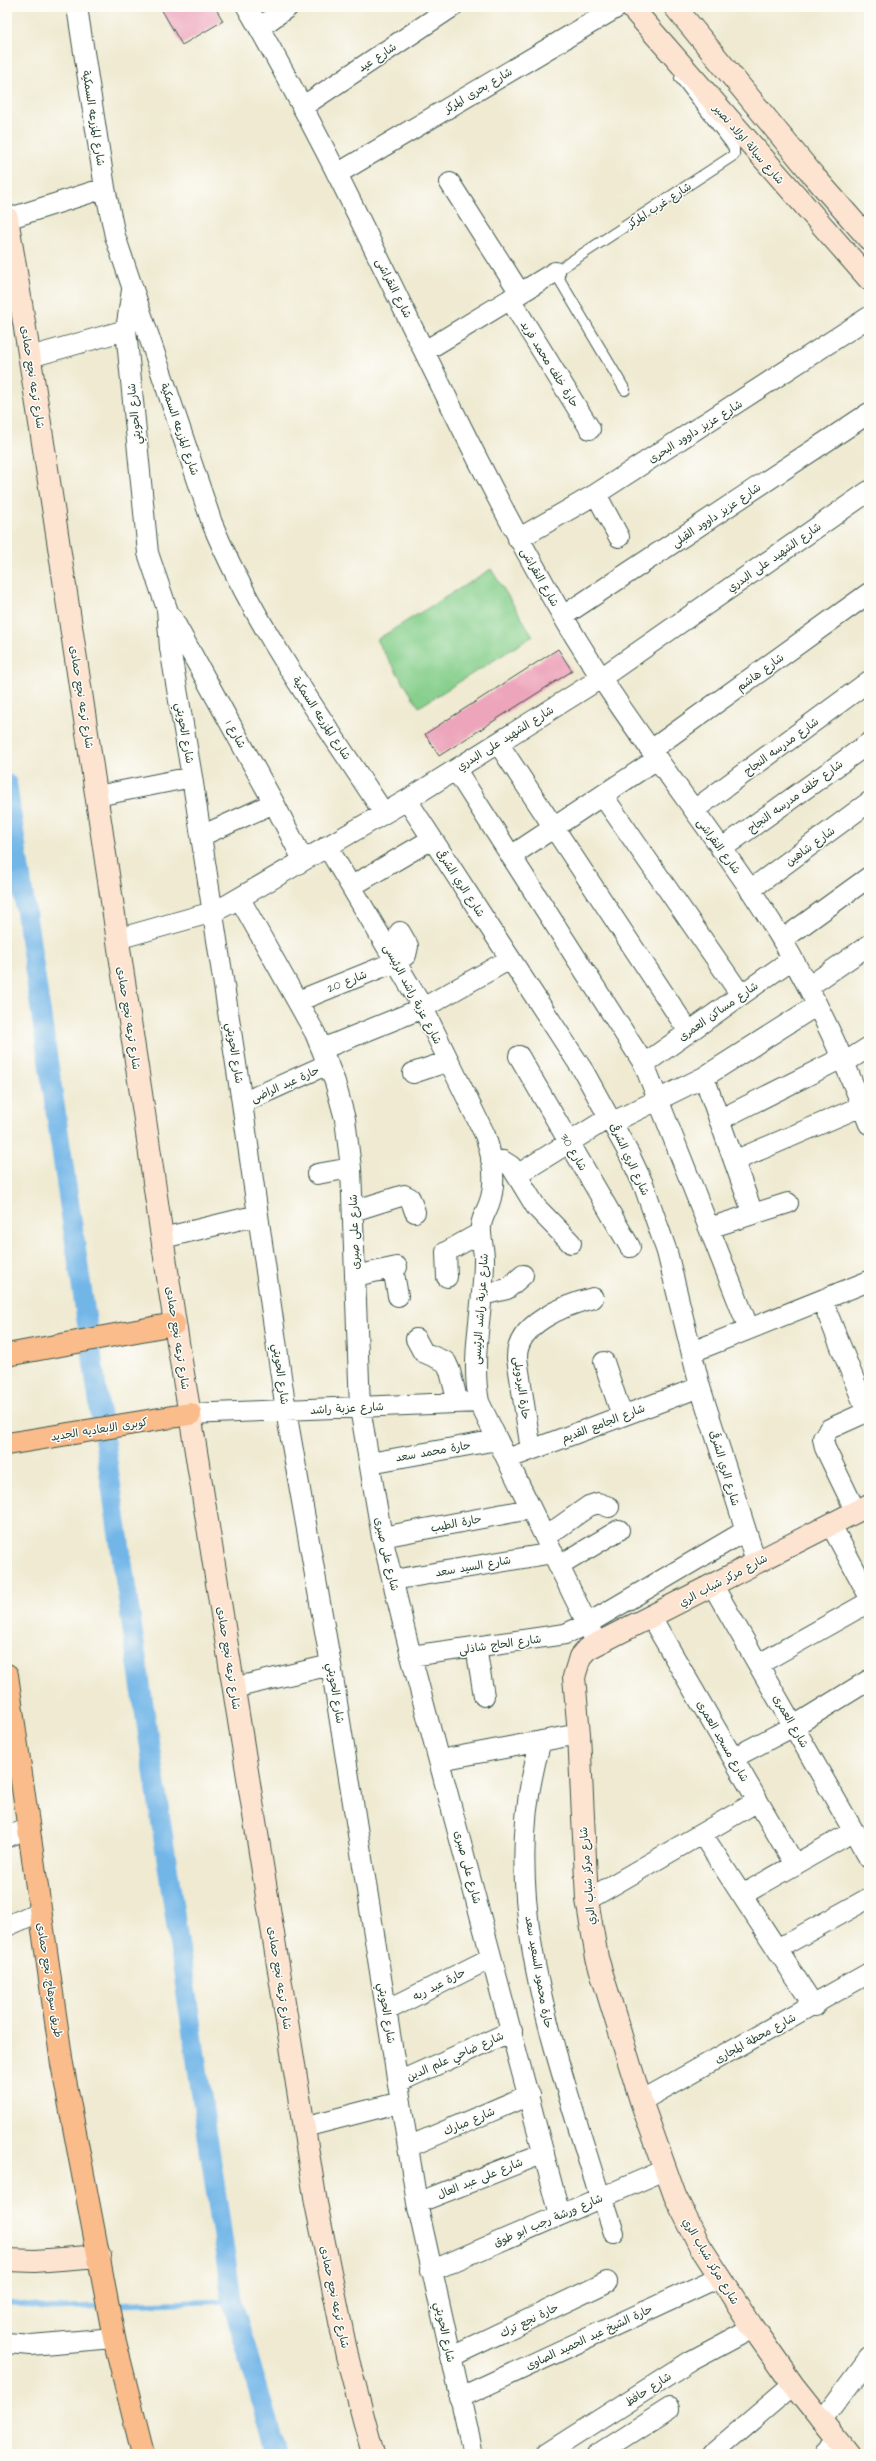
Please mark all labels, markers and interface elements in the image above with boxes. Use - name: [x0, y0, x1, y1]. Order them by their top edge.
- street label: شارع عيد: [355, 39, 400, 76]
- street label: شارع بحرى المركز: [440, 64, 516, 118]
- street label: شارع المزرعه السمكية: [78, 69, 108, 167]
- street label: شارع سيالة اولاد نصير: [708, 100, 788, 188]
- street label: شارع غرب المركز: [623, 179, 695, 233]
- street label: شارع النقراشى: [371, 256, 415, 321]
- street label: حارة خلف محمد فريد: [517, 318, 582, 411]
- street label: شارع ترعه نجع حمادى: [16, 324, 48, 430]
- street label: شارع المزرعه السمكية: [156, 381, 202, 478]
- street label: شارع الحويتي: [124, 382, 148, 445]
- street label: شارع عزيز داوود البحرى: [645, 396, 746, 467]
- street label: شارع عزيز داوود القبلى: [669, 480, 764, 552]
- street label: شارع الشهيد على البدري: [724, 519, 825, 596]
- street label: شارع النقراشى: [516, 545, 562, 610]
- street label: شارع ترعه نجع حمادى: [65, 644, 97, 750]
- street label: شارع هاشم: [734, 650, 788, 695]
- street label: شارع المزرعه السمكية: [288, 674, 354, 763]
- street label: شارع الحويتي: [169, 702, 197, 765]
- street label: شارع الشهيد على البدري: [454, 702, 557, 775]
- street label: شارع مدرسه النجاح: [741, 714, 822, 779]
- street label: شارع 1: [221, 718, 249, 751]
- street label: شارع خلف مدرسه النجاح: [745, 757, 847, 837]
- street label: شارع النقراشى: [693, 815, 744, 878]
- street label: شارع شاهين: [783, 823, 839, 870]
- street label: شارع الري الشرقى: [432, 846, 488, 921]
- street label: شارع عزبة راشد الرئيسى: [379, 942, 445, 1047]
- street label: شارع ترعه نجع حمادى: [112, 965, 144, 1071]
- street label: شارع 20: [325, 967, 370, 997]
- street label: شارع مساكن العمرى: [675, 978, 762, 1045]
- street label: شارع الحويتي: [219, 1022, 247, 1085]
- street label: حارة عبد الراضى: [249, 1063, 322, 1106]
- street label: شارع الري الشرقى: [605, 1121, 653, 1198]
- street label: شارع 30: [556, 1131, 590, 1174]
- street label: شارع على صبرى: [346, 1194, 364, 1270]
- street label: شارع عزبة راشد الرئيسى: [469, 1253, 493, 1365]
- street label: شارع ترعه نجع حمادى: [161, 1285, 193, 1391]
- street label: شارع الحويتي: [266, 1343, 292, 1406]
- street label: حارة البردويلى: [510, 1356, 533, 1420]
- street label: شارع عزبة راشد: [310, 1399, 384, 1419]
- street label: شارع الجامع القديم: [559, 1401, 648, 1447]
- street label: كوبرى الابعاديه الجديد: [49, 1414, 149, 1445]
- street label: شارع الري الشرقى: [705, 1429, 743, 1508]
- street label: حارة محمد سعد: [394, 1438, 472, 1465]
- street label: حارة الطيب: [429, 1511, 483, 1536]
- street label: شارع على صبرى: [370, 1516, 402, 1593]
- street label: شارع مركز شباب الري: [676, 1551, 771, 1611]
- street label: شارع السيد سعد: [434, 1552, 512, 1582]
- street label: شارع ترعه نجع حمادى: [212, 1605, 244, 1711]
- street label: شارع الحاج شاذلى: [458, 1631, 542, 1659]
- street label: شارع الحويتي: [320, 1662, 348, 1725]
- street label: شارع العمرى: [768, 1692, 812, 1751]
- street label: شارع مسجد العمرى: [692, 1698, 752, 1785]
- street label: شارع مركز شباب الري: [576, 1826, 600, 1926]
- street label: شارع على صبرى: [450, 1829, 485, 1906]
- street label: حارة محمود السعيد سعد: [521, 1915, 556, 2030]
- street label: طريق سوهاج, نجع حمادى: [32, 1921, 66, 2039]
- street label: شارع ترعه نجع حمادى: [263, 1925, 295, 2031]
- street label: حارة عبد ربه: [410, 1965, 468, 2004]
- street label: شارع الحويتي: [371, 1982, 399, 2045]
- street label: شارع محطة المجارى: [712, 2010, 799, 2068]
- street label: شارع ضاحي علم الدين: [404, 2028, 507, 2087]
- street label: شارع مبارك: [441, 2104, 498, 2140]
- street label: شارع على عبد العال: [435, 2154, 526, 2203]
- street label: شارع ورشة رجب ابو طوق: [491, 2191, 606, 2251]
- street label: شارع مركز شباب الري: [678, 2215, 742, 2308]
- street label: شارع ترعه نجع حمادى: [315, 2245, 353, 2350]
- street label: حارة نجع ترك: [497, 2300, 561, 2342]
- street label: شارع الحويتي: [428, 2301, 458, 2364]
- street label: حارة الشيخ عبد الحميد الصاوى: [523, 2301, 655, 2373]
- street label: شارع حافظ: [622, 2369, 675, 2411]

